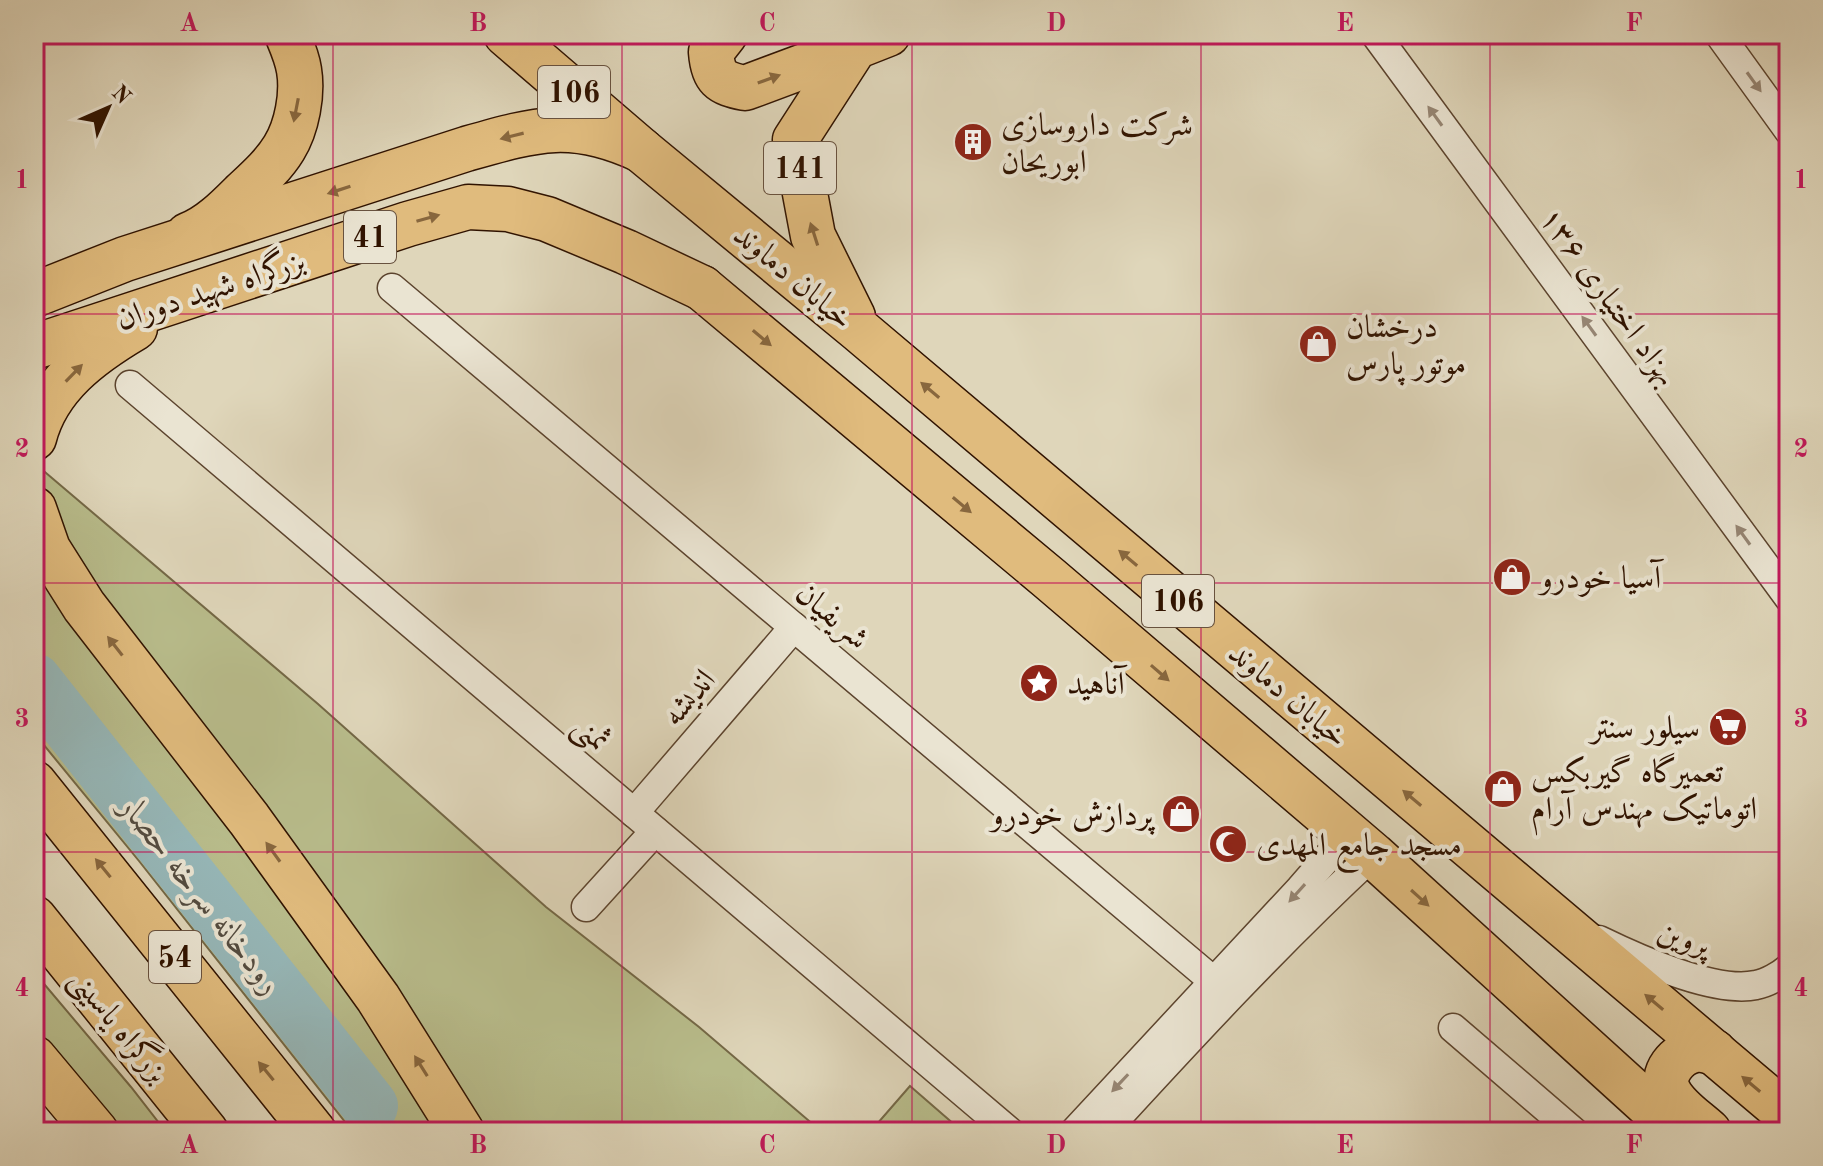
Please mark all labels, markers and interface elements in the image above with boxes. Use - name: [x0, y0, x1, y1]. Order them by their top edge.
- text: A: [179, 11, 199, 37]
- text: B: [469, 11, 487, 37]
- text: C: [758, 11, 776, 37]
- text: D: [1046, 11, 1066, 37]
- text: E: [1336, 11, 1354, 37]
- text: F: [1625, 11, 1643, 37]
- road number: 106: [538, 66, 610, 118]
- north arrow: [68, 68, 148, 148]
- one-way arrow: [758, 72, 782, 85]
- one-way arrow: [1746, 72, 1761, 93]
- text: N: [107, 82, 135, 109]
- one-way arrow: [289, 97, 302, 122]
- one-way arrow: [1428, 106, 1444, 126]
- place label: شرکت داروسازی ابوریحان: [1001, 110, 1193, 181]
- building icon: شرکت داروسازی ابوریحان: [952, 121, 994, 163]
- one-way arrow: [499, 131, 524, 143]
- road number: 141: [764, 142, 836, 194]
- text: 1: [14, 168, 30, 194]
- text: 1: [1793, 168, 1809, 194]
- one-way arrow: [327, 184, 351, 197]
- street label: بهزاد اختیاری ۱۳۶: [1531, 203, 1683, 394]
- road number: 41: [344, 211, 396, 263]
- one-way arrow: [416, 211, 440, 224]
- street label: خیابان دماوند: [726, 220, 858, 337]
- one-way arrow: [807, 222, 820, 246]
- street label: بزرگراه شهید دوران: [110, 239, 310, 339]
- place label: درخشان موتور پارس: [1346, 313, 1466, 386]
- one-way arrow: [1582, 315, 1597, 336]
- shop icon: درخشان موتور پارس: [1297, 323, 1339, 365]
- one-way arrow: [752, 329, 772, 346]
- one-way arrow: [64, 364, 83, 383]
- one-way arrow: [920, 382, 940, 399]
- text: 2: [14, 437, 30, 463]
- text: 2: [1793, 437, 1809, 463]
- one-way arrow: [951, 496, 971, 513]
- one-way arrow: [1736, 525, 1751, 546]
- one-way arrow: [1118, 550, 1138, 568]
- shop icon: آسیا خودرو: [1491, 556, 1533, 598]
- place label: آسیا خودرو: [1537, 558, 1664, 597]
- road number: 106: [1142, 575, 1214, 627]
- street label: شریفیان: [787, 578, 874, 658]
- one-way arrow: [107, 636, 123, 656]
- street label: خیابان دماوند: [1221, 638, 1353, 755]
- place icon: آناهید: [1018, 662, 1060, 704]
- place label: آناهید: [1067, 664, 1128, 702]
- one-way arrow: [1150, 664, 1170, 681]
- street label: اندیشه: [658, 665, 723, 733]
- supermarket icon: سیلور سنتر: [1707, 706, 1749, 748]
- text: 3: [14, 707, 30, 733]
- text: 3: [1793, 707, 1809, 733]
- street label: ثمنی: [563, 709, 615, 762]
- place label: سیلور سنتر: [1587, 714, 1700, 746]
- place label: تعمیرگاه گیربکس اتوماتیک مهندس آرام: [1531, 752, 1757, 836]
- shop icon: تعمیرگاه گیربکس اتوماتیک مهندس آرام: [1482, 768, 1524, 810]
- water label: رودخانه سرخه حصار: [108, 789, 287, 1003]
- one-way arrow: [1403, 790, 1423, 807]
- shop icon: پردازش خودرو: [1160, 793, 1202, 835]
- place label: پردازش خودرو: [988, 801, 1156, 835]
- mosque icon: مسجد جامع المهدی: [1207, 823, 1249, 865]
- place label: مسجد جامع المهدی: [1256, 831, 1462, 873]
- one-way arrow: [265, 841, 281, 863]
- one-way arrow: [95, 859, 112, 879]
- one-way arrow: [1289, 882, 1306, 902]
- one-way arrow: [1410, 889, 1430, 907]
- street label: پروین: [1652, 916, 1717, 966]
- road number: 54: [149, 931, 201, 983]
- street label: بزرگراه یاسینی: [59, 959, 179, 1093]
- text: 4: [14, 976, 30, 1002]
- text: 4: [1793, 976, 1809, 1002]
- one-way arrow: [1644, 994, 1664, 1011]
- one-way arrow: [414, 1055, 428, 1077]
- one-way arrow: [258, 1061, 275, 1081]
- one-way arrow: [1111, 1073, 1129, 1092]
- one-way arrow: [1742, 1076, 1762, 1093]
- text: A: [179, 1133, 199, 1159]
- text: B: [469, 1133, 487, 1159]
- text: C: [758, 1133, 776, 1159]
- text: D: [1046, 1133, 1066, 1159]
- text: E: [1336, 1133, 1354, 1159]
- text: F: [1625, 1133, 1643, 1159]

